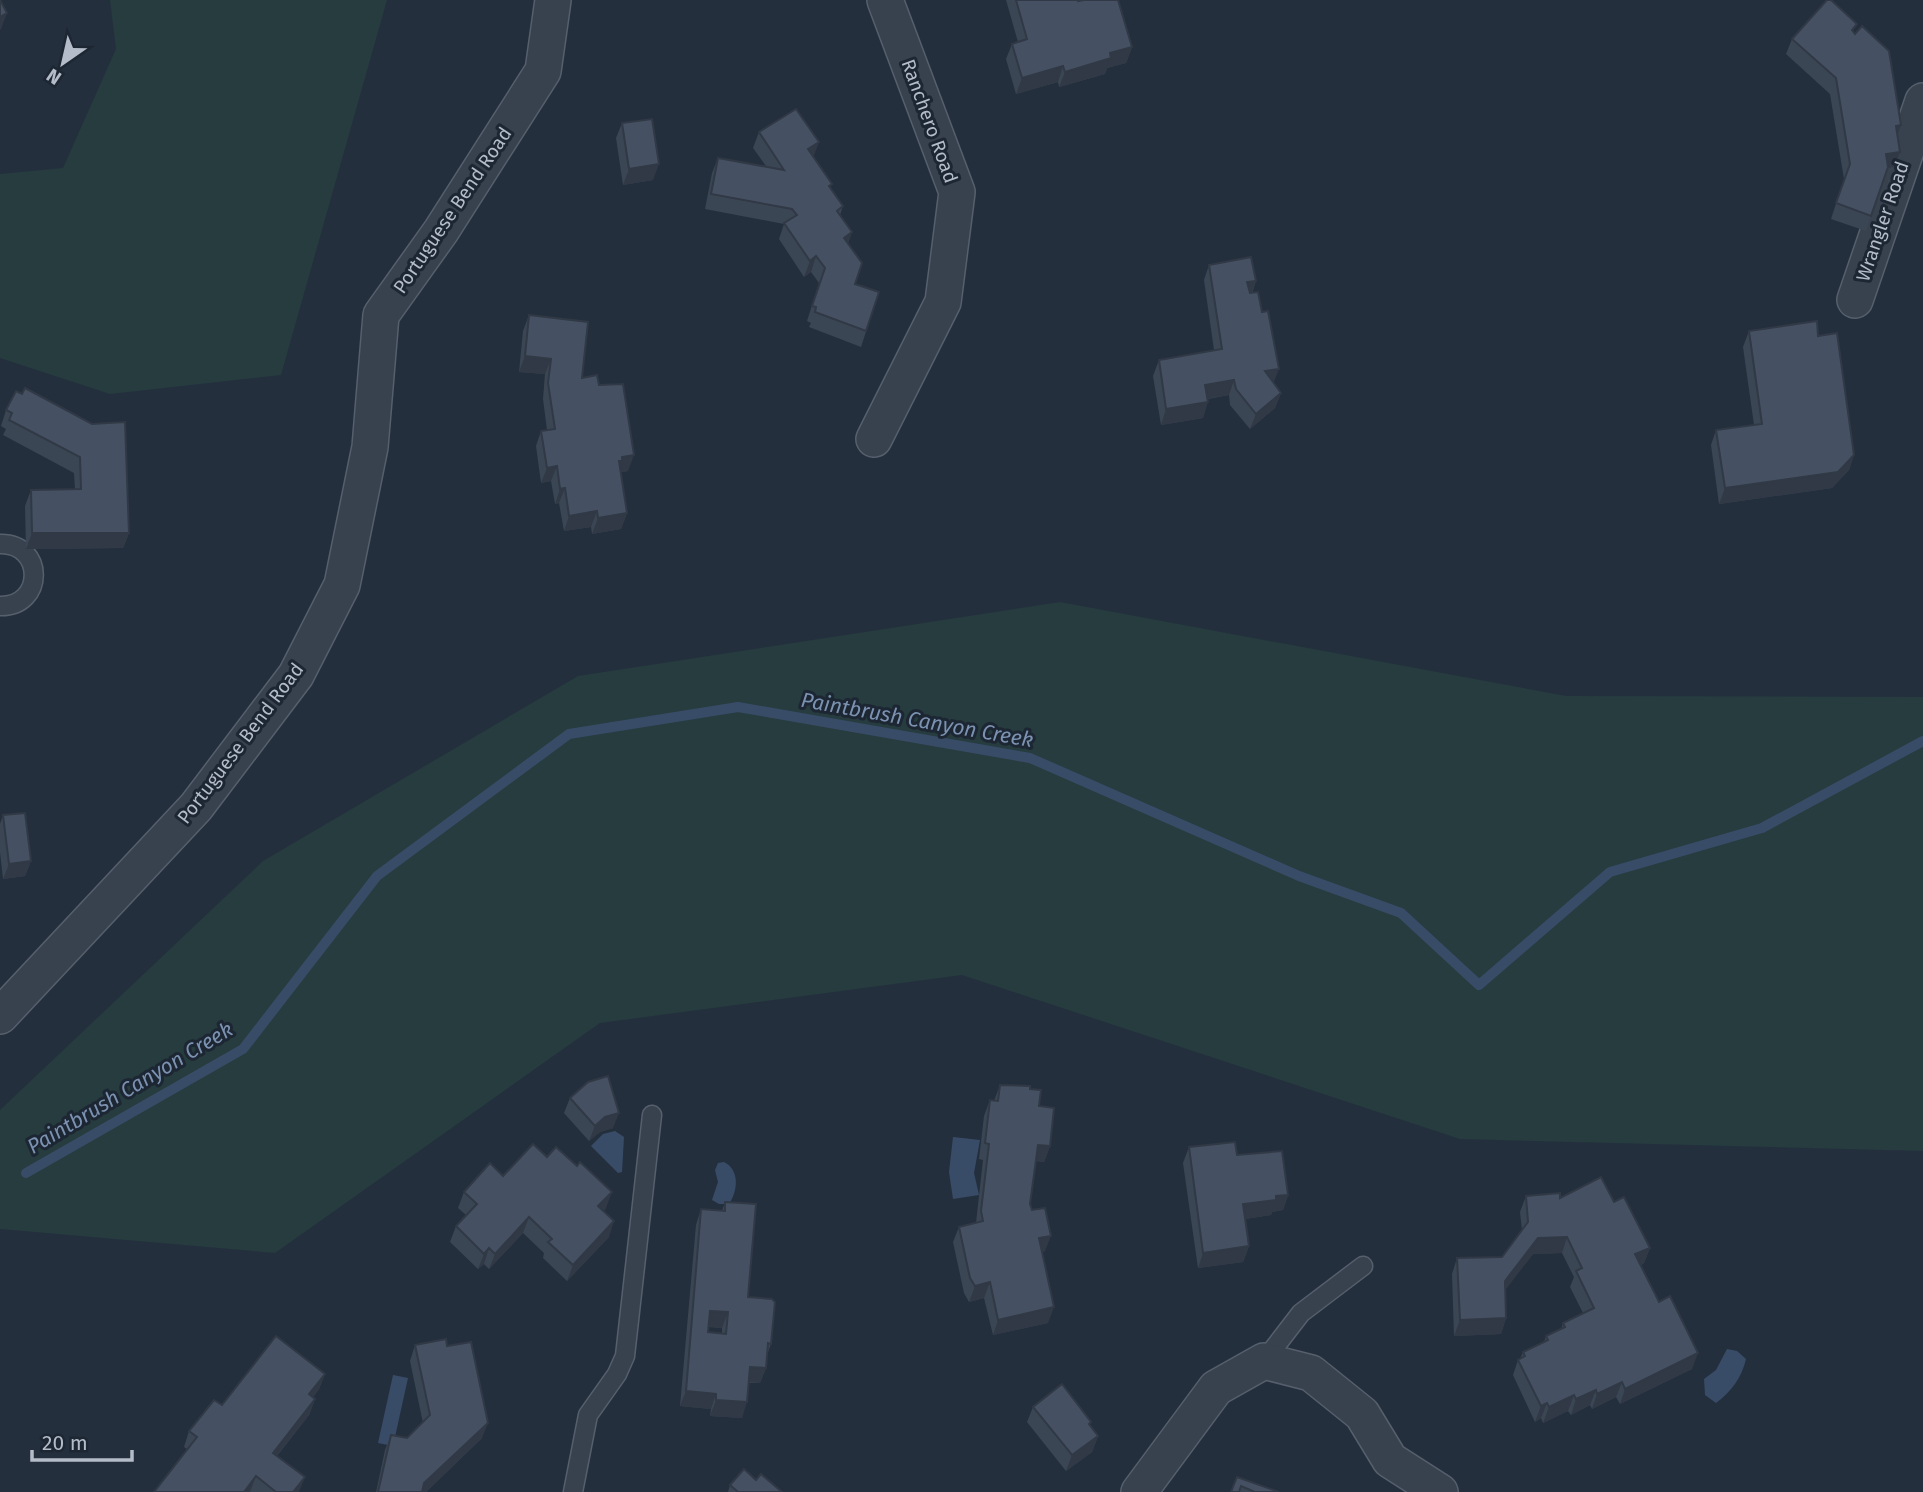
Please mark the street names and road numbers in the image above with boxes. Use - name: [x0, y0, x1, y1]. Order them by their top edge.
- street label: Ranchero Road: [896, 56, 963, 186]
- street label: Portuguese Bend Road: [388, 123, 517, 298]
- street label: Wrangler Road: [1851, 158, 1914, 284]
- street label: Portuguese Bend Road: [172, 658, 308, 828]

